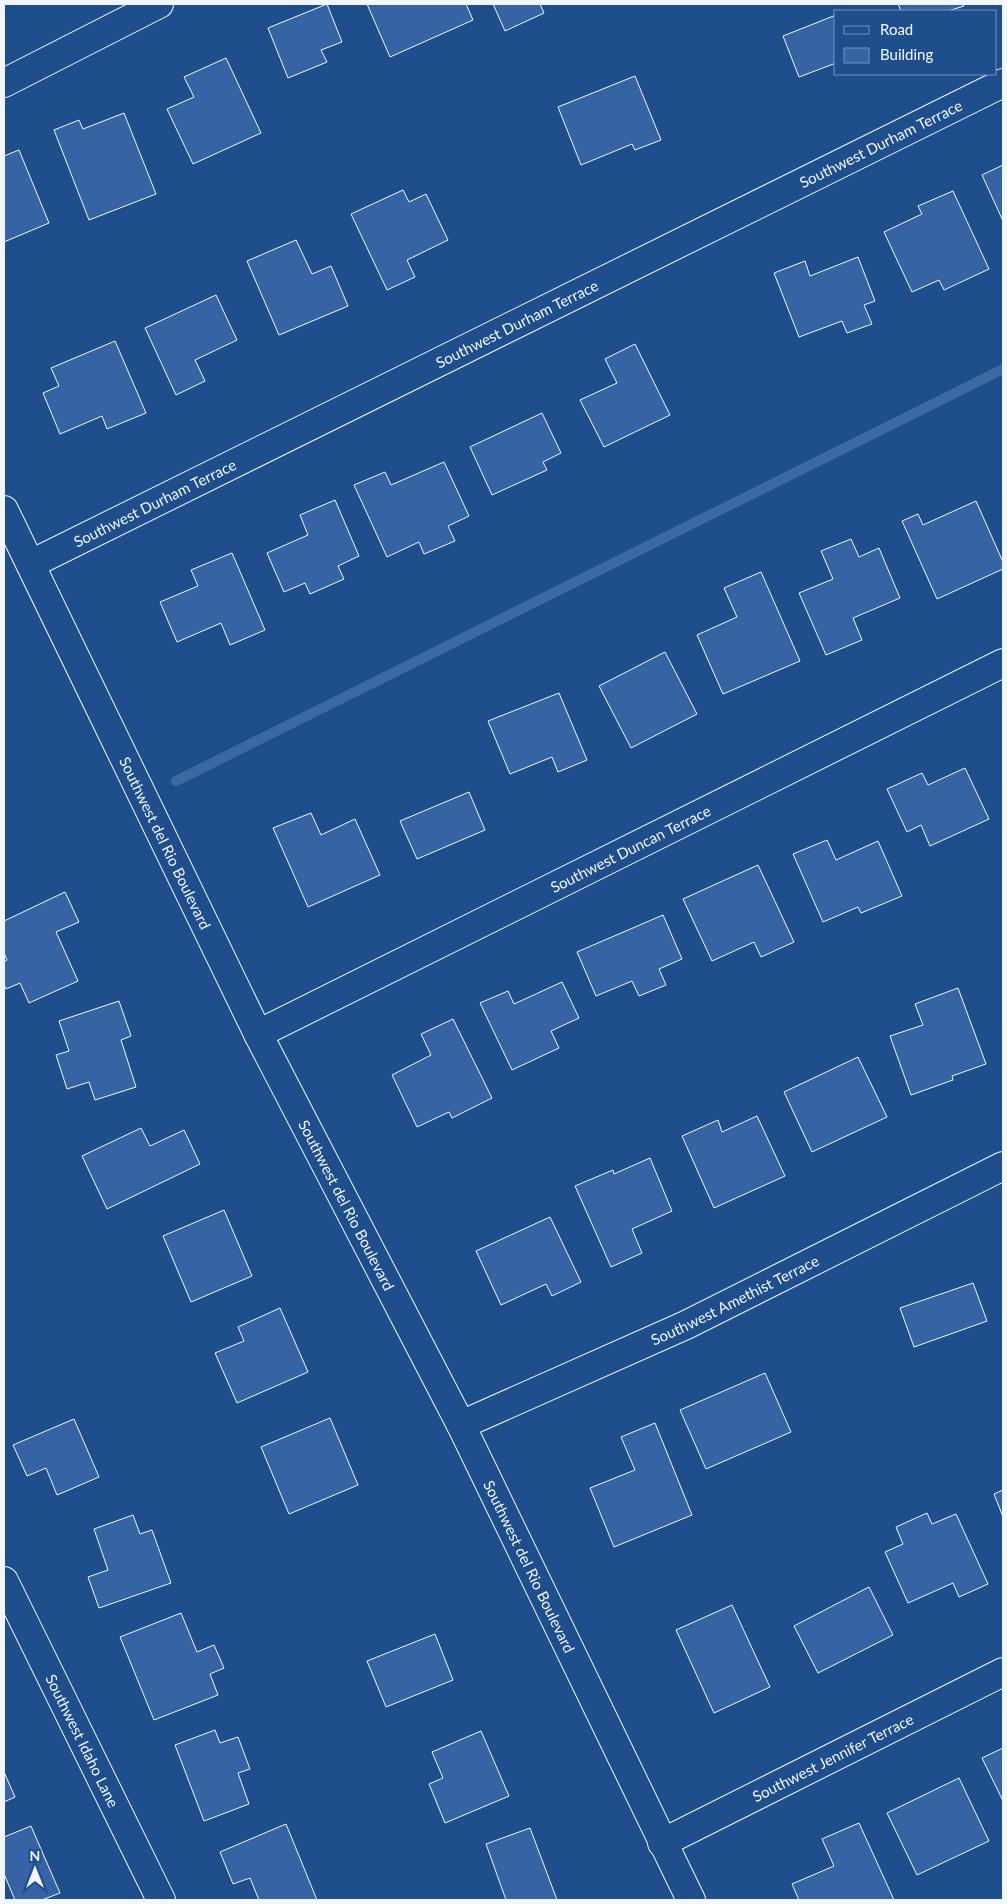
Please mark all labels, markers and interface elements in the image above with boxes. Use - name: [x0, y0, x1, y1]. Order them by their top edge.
- legend: [834, 10, 997, 75]
- text: Road: [880, 20, 913, 38]
- text: Building: [880, 45, 933, 63]
- street label: Southwest Durham Terrace: [796, 96, 965, 191]
- street label: Southwest Durham Terrace: [433, 276, 601, 371]
- street label: Southwest Durham Terrace: [70, 455, 239, 551]
- street label: Southwest del Rio Boulevard: [116, 754, 215, 932]
- street label: Southwest Duncan Terrace: [547, 801, 714, 896]
- street label: Southwest del Rio Boulevard: [295, 1117, 398, 1293]
- street label: Southwest Amethist Terrace: [648, 1251, 822, 1348]
- street label: Southwest del Rio Boulevard: [480, 1477, 579, 1656]
- street label: Southwest Idaho Lane: [42, 1671, 123, 1810]
- street label: Southwest Jennifer Terrace: [749, 1709, 916, 1805]
- north arrow: [10, 1844, 60, 1894]
- text: N: [30, 1847, 40, 1864]

